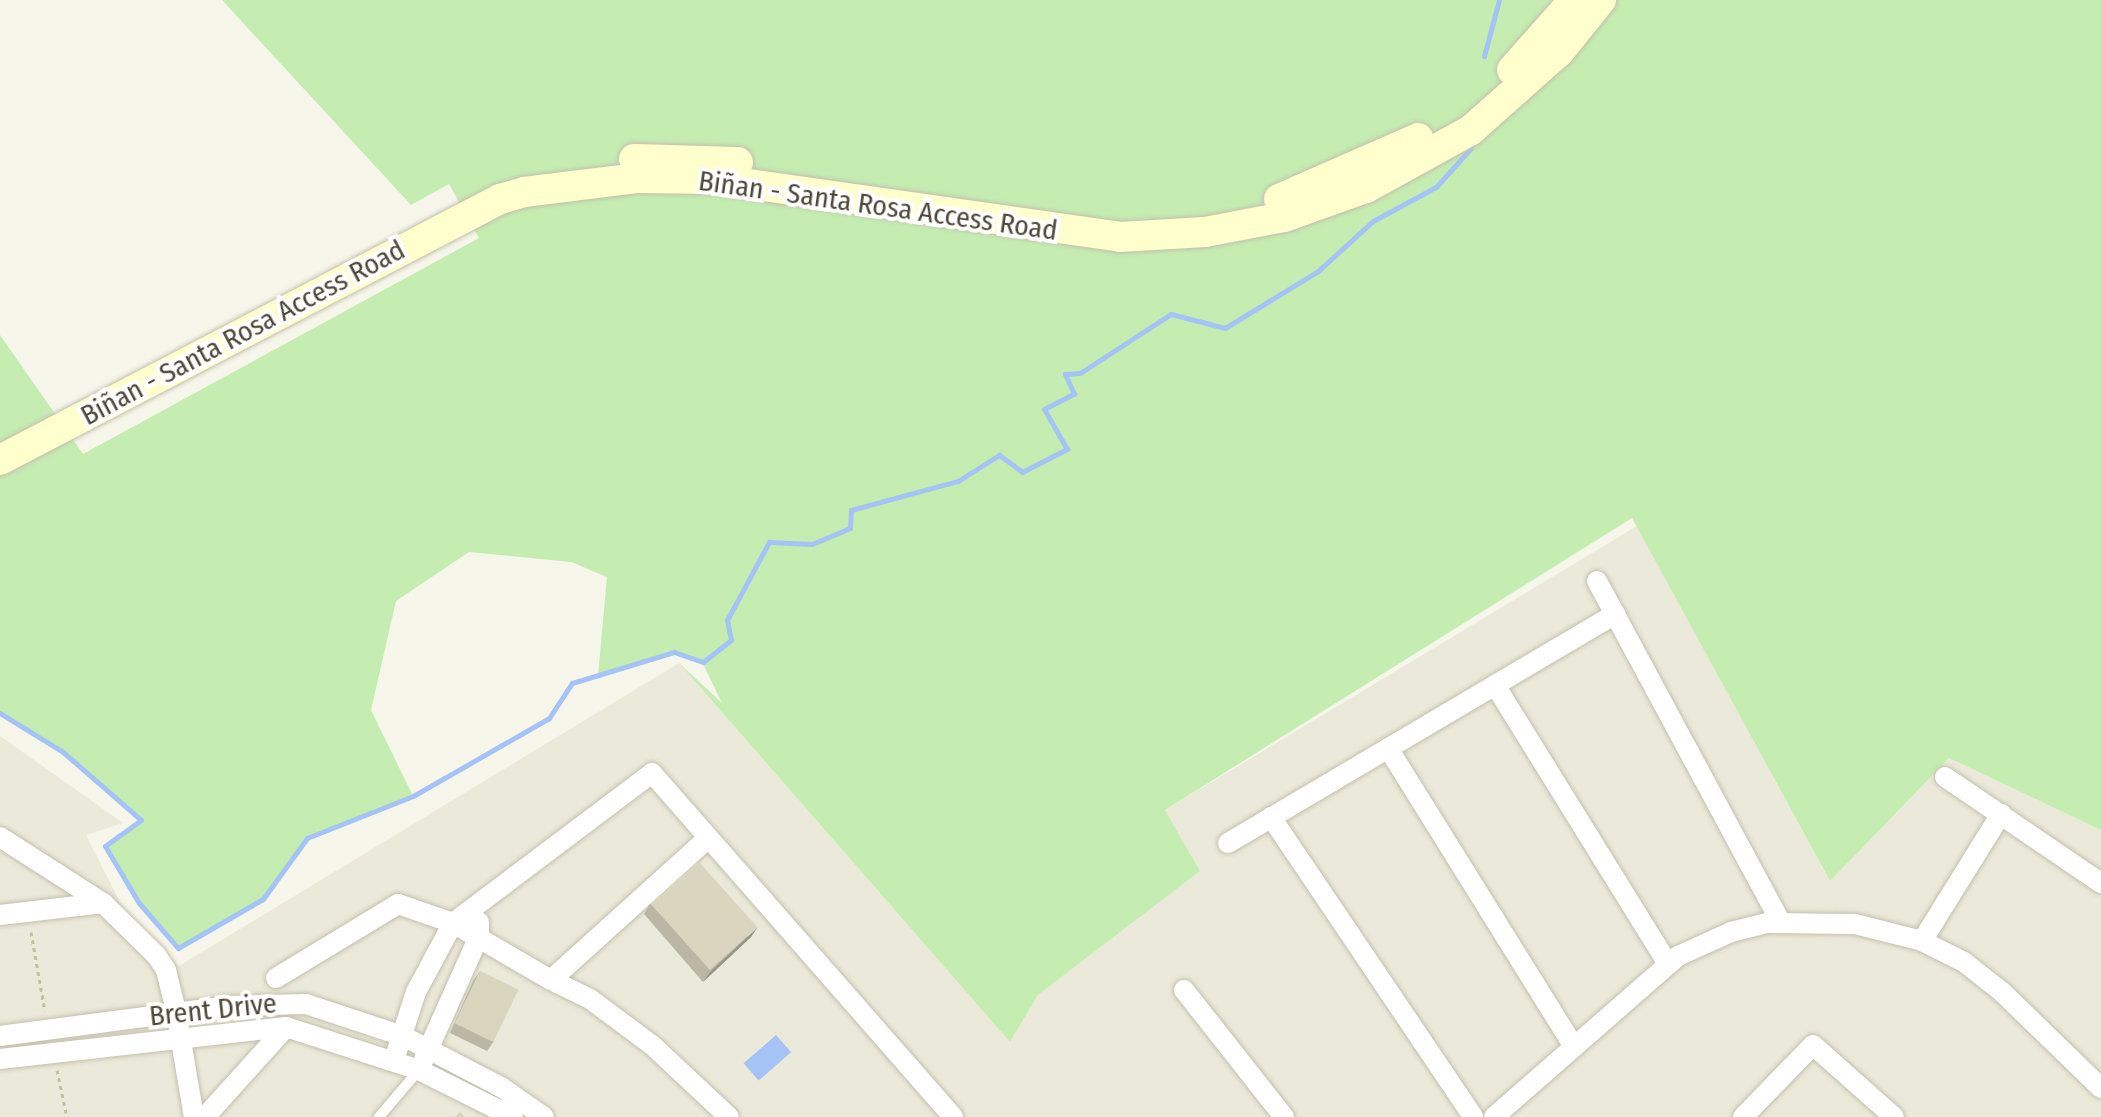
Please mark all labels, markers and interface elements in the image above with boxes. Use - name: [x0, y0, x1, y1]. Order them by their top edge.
- street label: Biñan - Santa Rosa Access Road: [696, 164, 1060, 248]
- street label: Biñan - Santa Rosa Access Road: [75, 233, 411, 433]
- street label: Brent Drive: [148, 987, 278, 1033]

